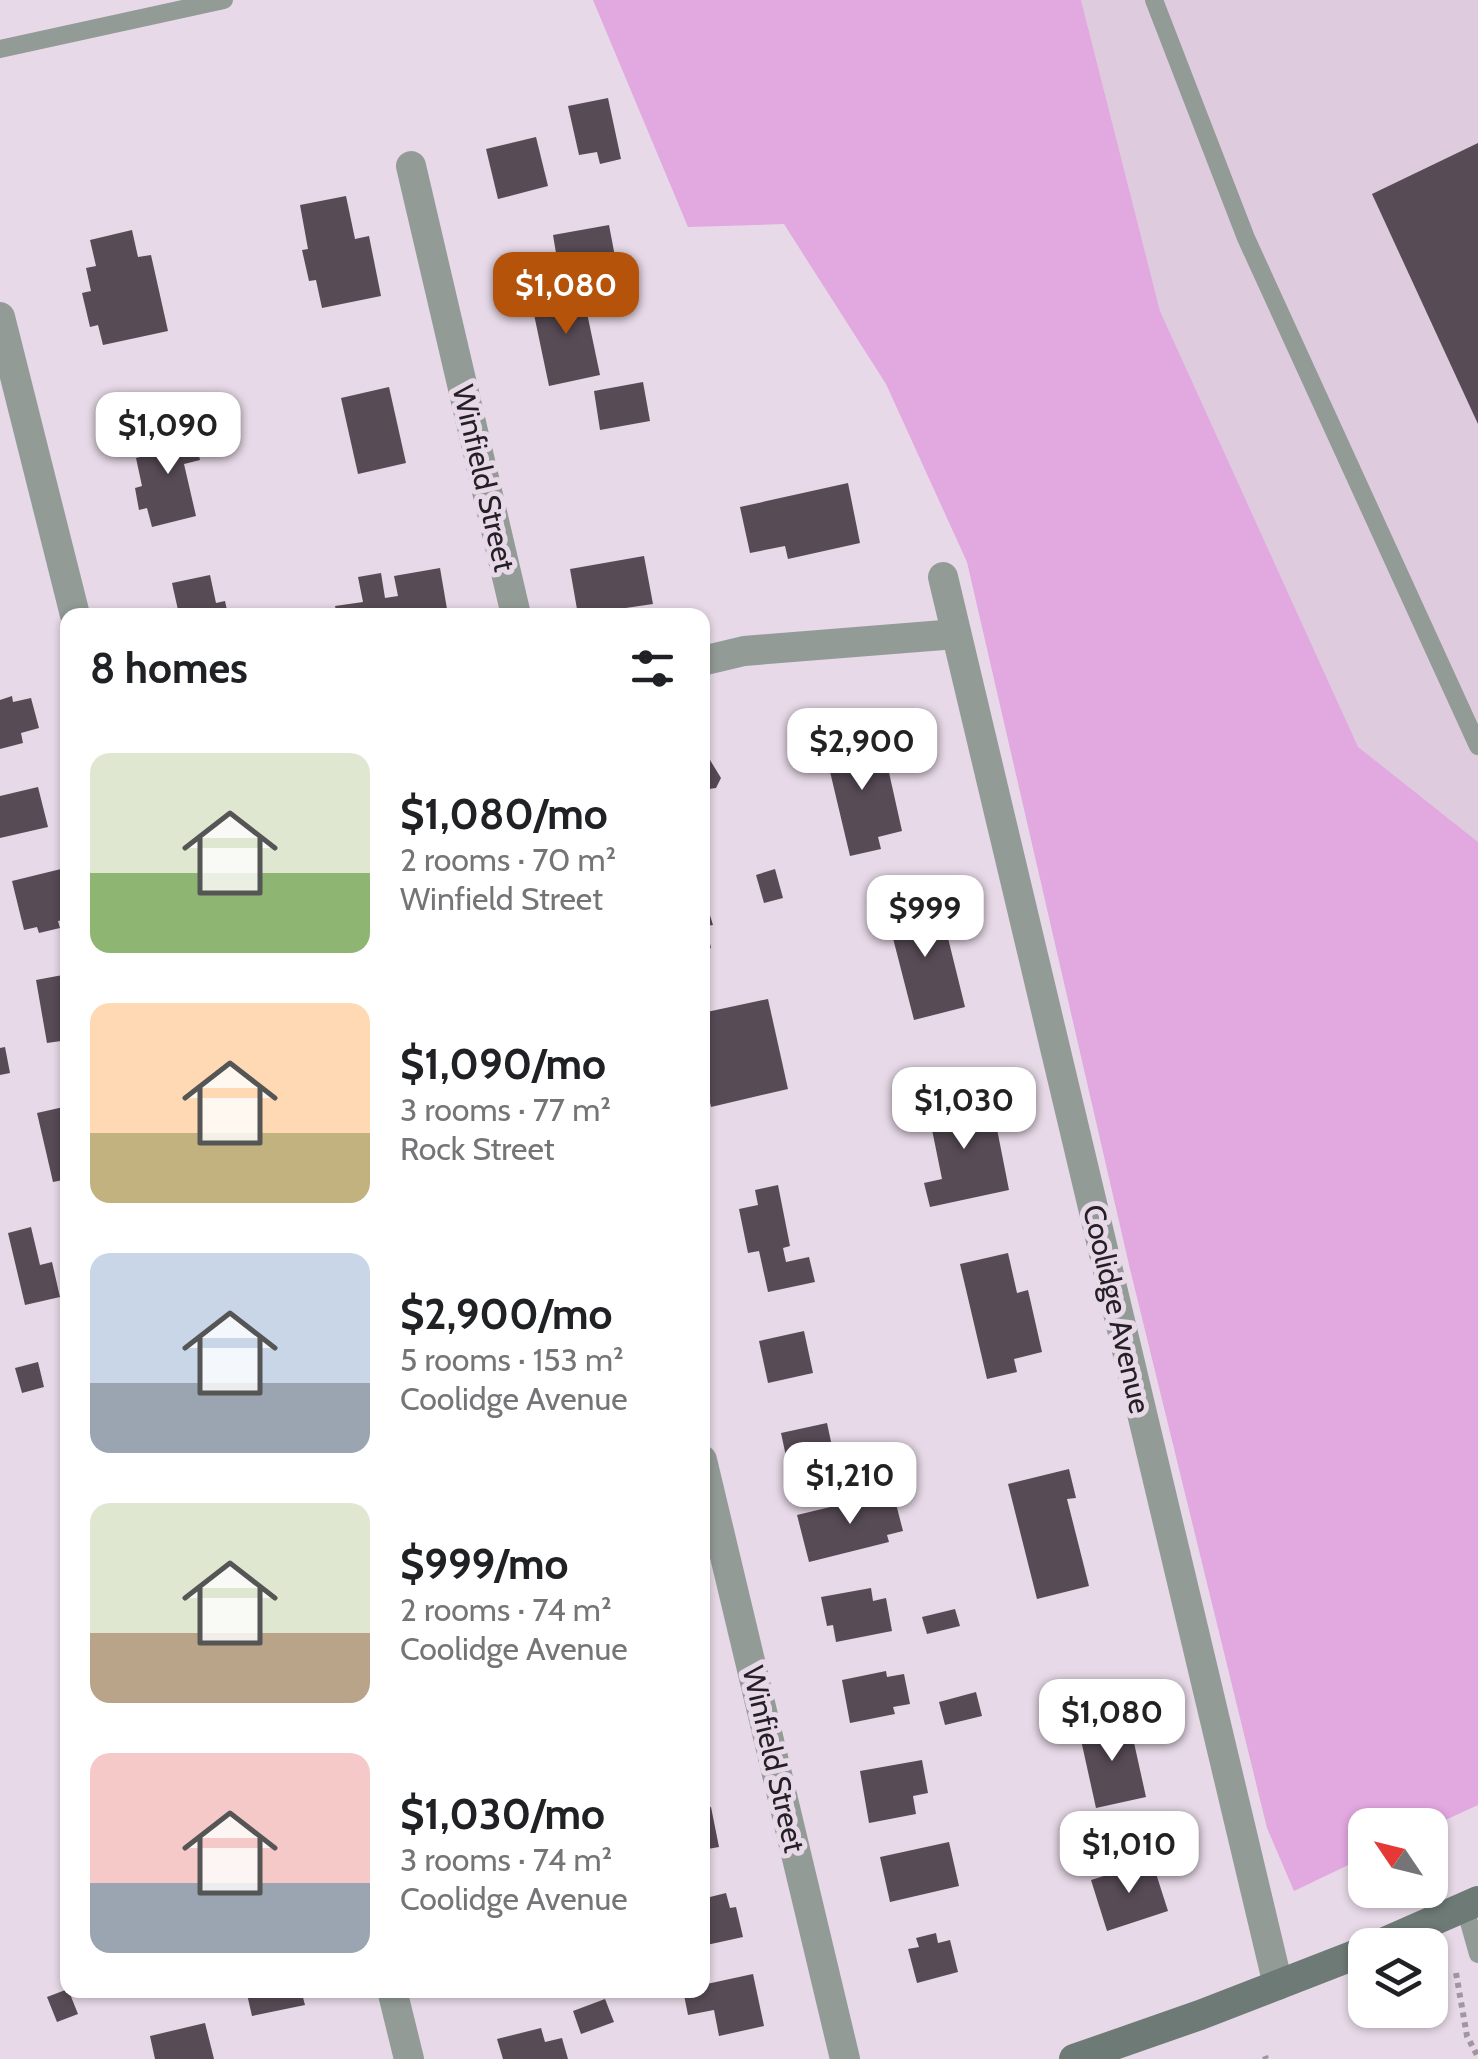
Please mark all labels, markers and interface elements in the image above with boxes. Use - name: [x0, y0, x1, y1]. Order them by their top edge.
- pin: $1,080: [485, 252, 647, 337]
- text: $1,080: [515, 265, 617, 304]
- street label: Winfield Street: [445, 381, 523, 575]
- pin: $1,090: [87, 392, 249, 477]
- text: $1,090: [118, 405, 218, 444]
- icon: filters: [625, 641, 680, 696]
- text: 8 homes: [90, 642, 248, 694]
- pin: $2,900: [781, 708, 943, 793]
- text: $2,900: [809, 721, 915, 760]
- text: $1,080/mo: [400, 788, 608, 840]
- icon: home: [170, 793, 290, 913]
- text: 2 rooms · 70 m²: [400, 840, 616, 879]
- pin: $999: [866, 875, 984, 960]
- text: Winfield Street: [400, 879, 603, 918]
- text: $999: [889, 888, 961, 927]
- text: $1,090/mo: [400, 1038, 606, 1090]
- icon: home: [170, 1043, 290, 1163]
- pin: $1,030: [883, 1067, 1045, 1152]
- text: $1,030: [914, 1080, 1014, 1119]
- text: 3 rooms · 77 m²: [400, 1090, 611, 1129]
- text: Rock Street: [400, 1129, 555, 1168]
- street label: Coolidge Avenue: [1075, 1201, 1159, 1417]
- text: $2,900/mo: [400, 1288, 612, 1340]
- icon: home: [170, 1293, 290, 1413]
- text: 5 rooms · 153 m²: [400, 1340, 624, 1379]
- text: Coolidge Avenue: [400, 1379, 628, 1418]
- pin: $1,210: [769, 1442, 931, 1527]
- text: $1,210: [805, 1455, 895, 1494]
- text: $999/mo: [400, 1538, 568, 1590]
- icon: home: [170, 1543, 290, 1663]
- text: 2 rooms · 74 m²: [400, 1590, 612, 1629]
- text: Coolidge Avenue: [400, 1629, 628, 1668]
- street label: Winfield Street: [735, 1662, 813, 1856]
- pin: $1,080: [1031, 1679, 1193, 1764]
- text: $1,080: [1061, 1692, 1163, 1731]
- text: $1,030/mo: [400, 1788, 605, 1840]
- icon: home: [170, 1793, 290, 1913]
- north arrow: [1348, 1808, 1448, 1908]
- map controls: [1348, 1808, 1448, 2028]
- pin: $1,010: [1048, 1811, 1210, 1896]
- text: $1,010: [1082, 1824, 1176, 1863]
- text: 3 rooms · 74 m²: [400, 1840, 612, 1879]
- text: Coolidge Avenue: [400, 1879, 628, 1918]
- button: layers: [1348, 1928, 1448, 2028]

